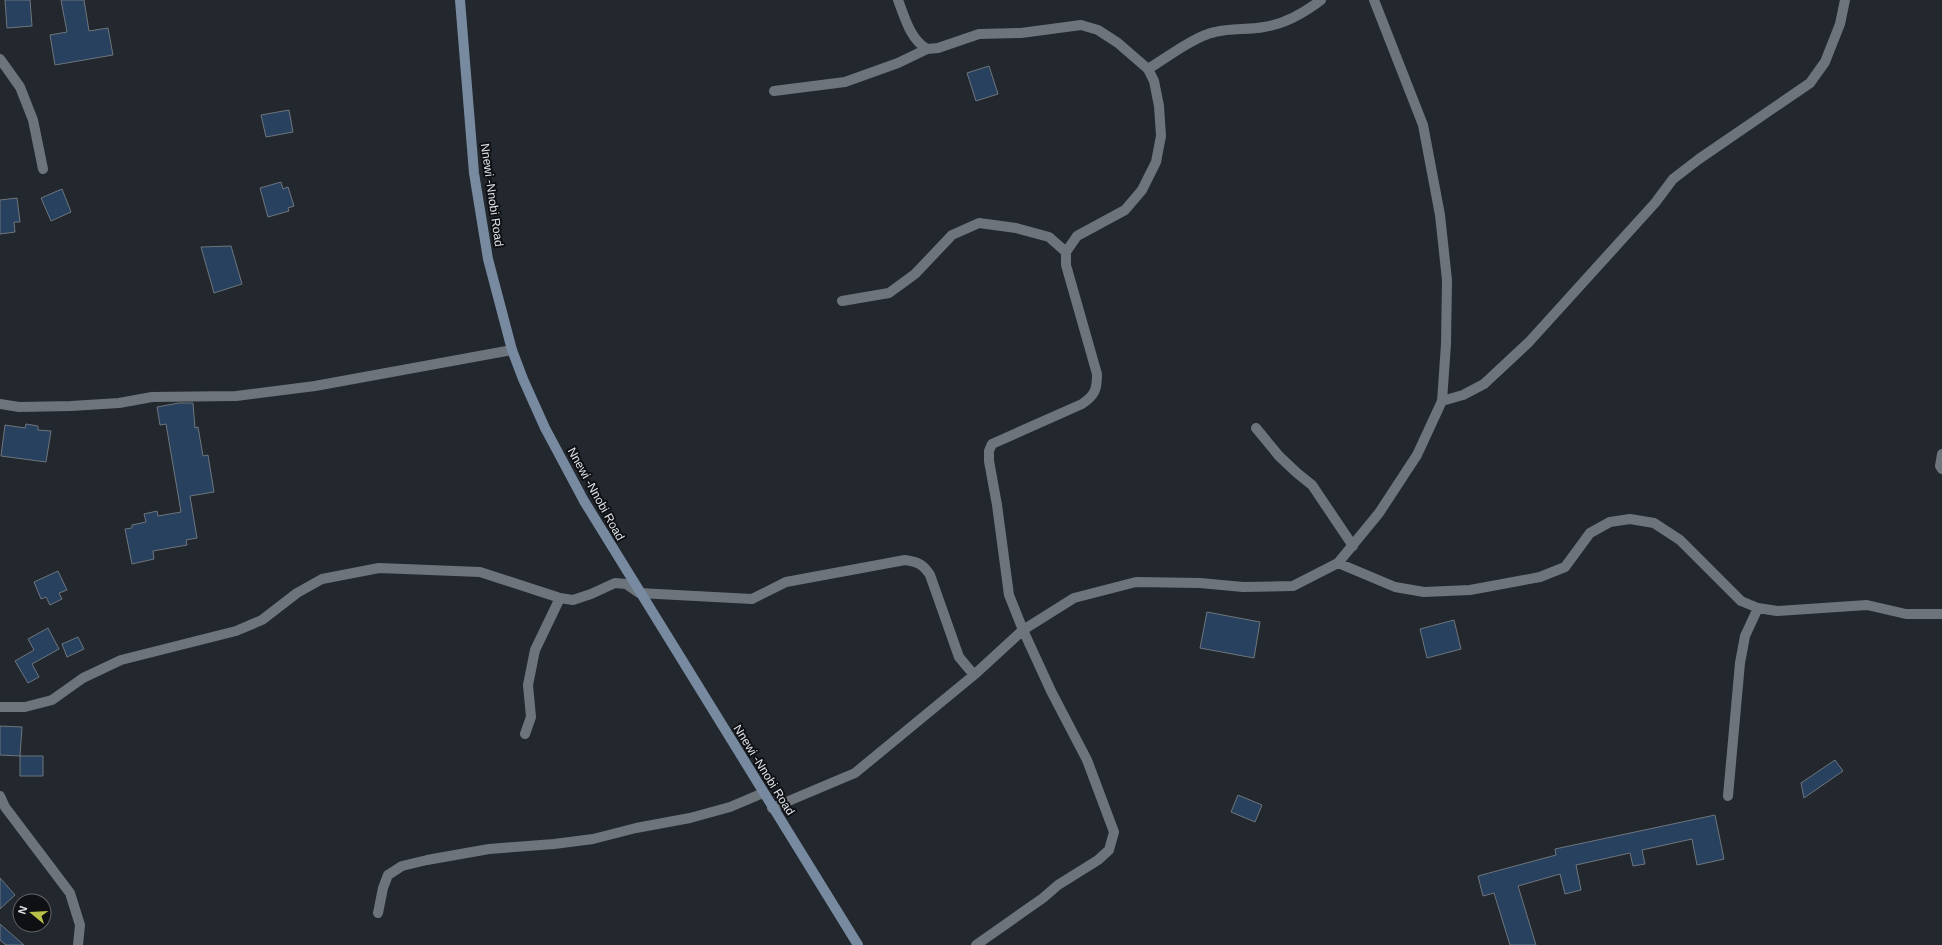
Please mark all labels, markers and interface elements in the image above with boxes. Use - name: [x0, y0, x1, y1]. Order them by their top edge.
- street label: Nnewi -Nnobi Road: [478, 143, 506, 247]
- street label: Nnewi -Nnobi Road: [565, 445, 627, 543]
- street label: Nnewi -Nnobi Road: [730, 722, 798, 818]
- north arrow: [12, 893, 52, 933]
- text: N: [16, 904, 29, 916]

